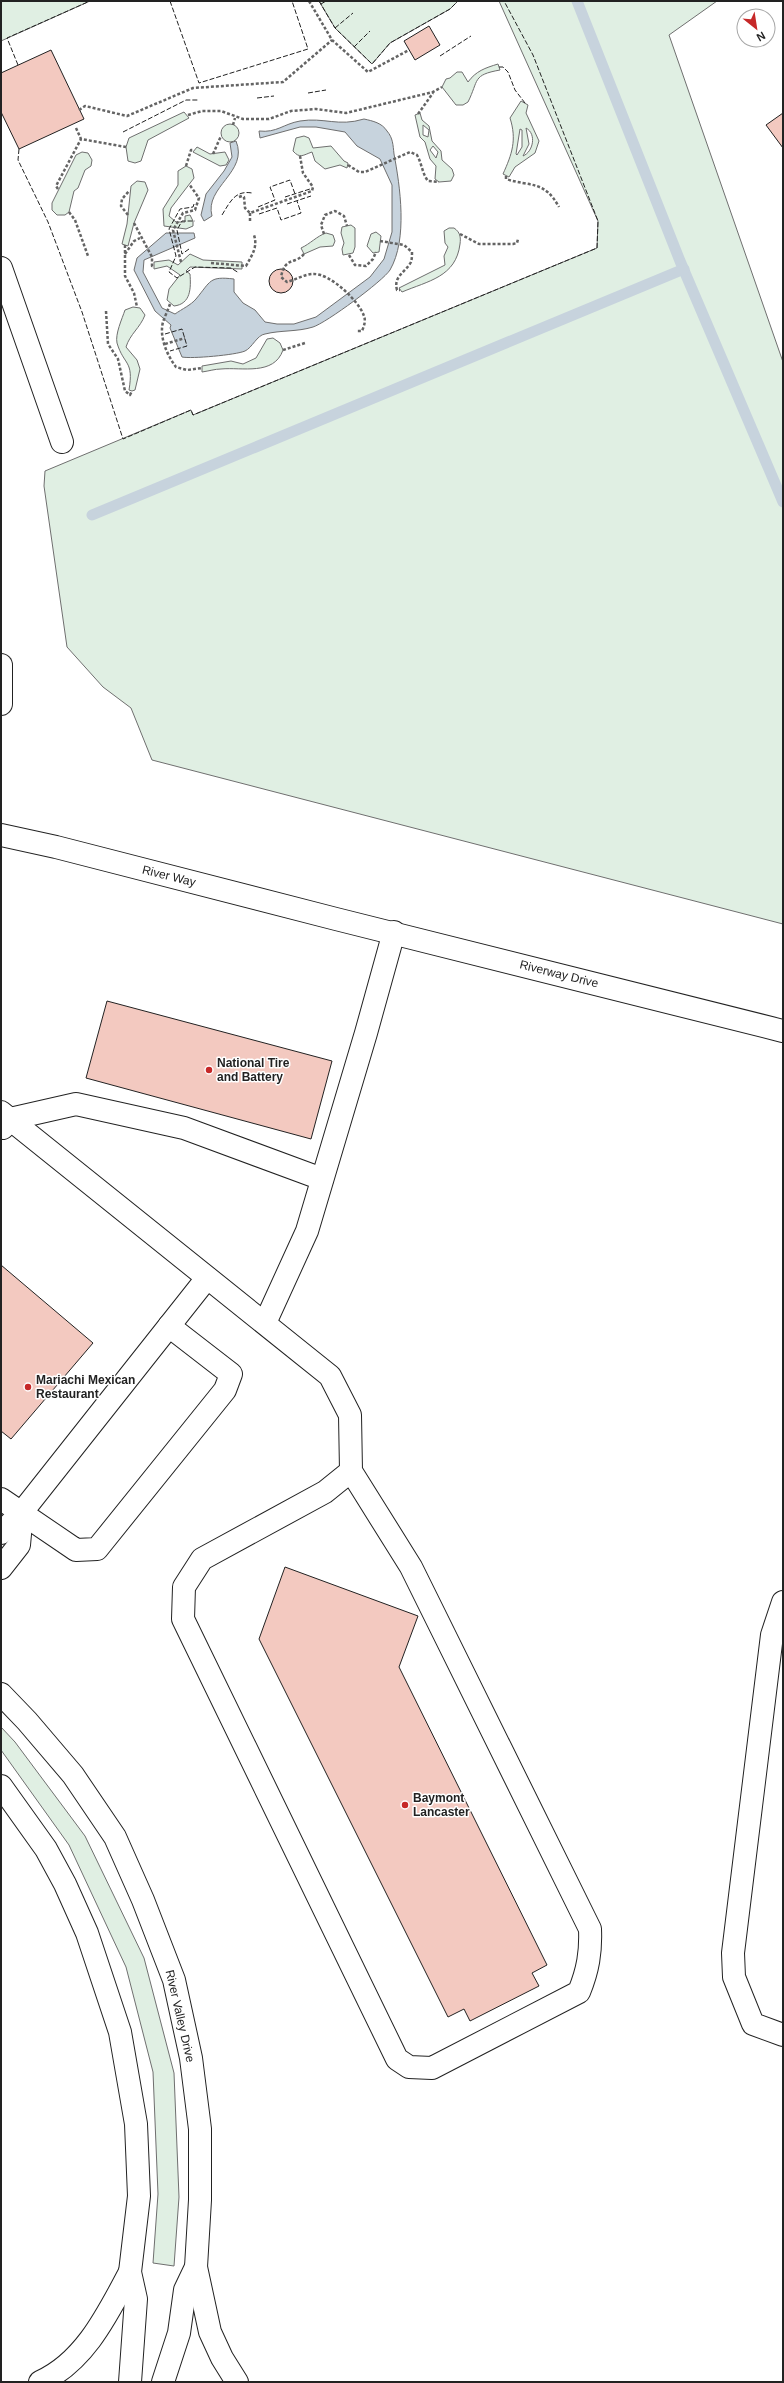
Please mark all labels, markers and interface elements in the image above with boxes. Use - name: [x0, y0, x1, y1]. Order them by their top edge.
- north arrow: [736, 8, 776, 48]
- text: N: [755, 29, 767, 44]
- street label: River Way: [141, 863, 197, 889]
- street label: Riverway Drive: [518, 957, 600, 991]
- place label: National Tire and Battery: [217, 1056, 290, 1084]
- marker: National Tire and Battery: [204, 1065, 214, 1075]
- place label: Mariachi Mexican Restaurant: [36, 1373, 135, 1401]
- marker: Mariachi Mexican Restaurant: [23, 1382, 33, 1392]
- place label: Baymont Lancaster: [413, 1791, 470, 1819]
- marker: Baymont Lancaster: [400, 1800, 410, 1810]
- street label: River Valley Drive: [163, 1968, 198, 2064]

